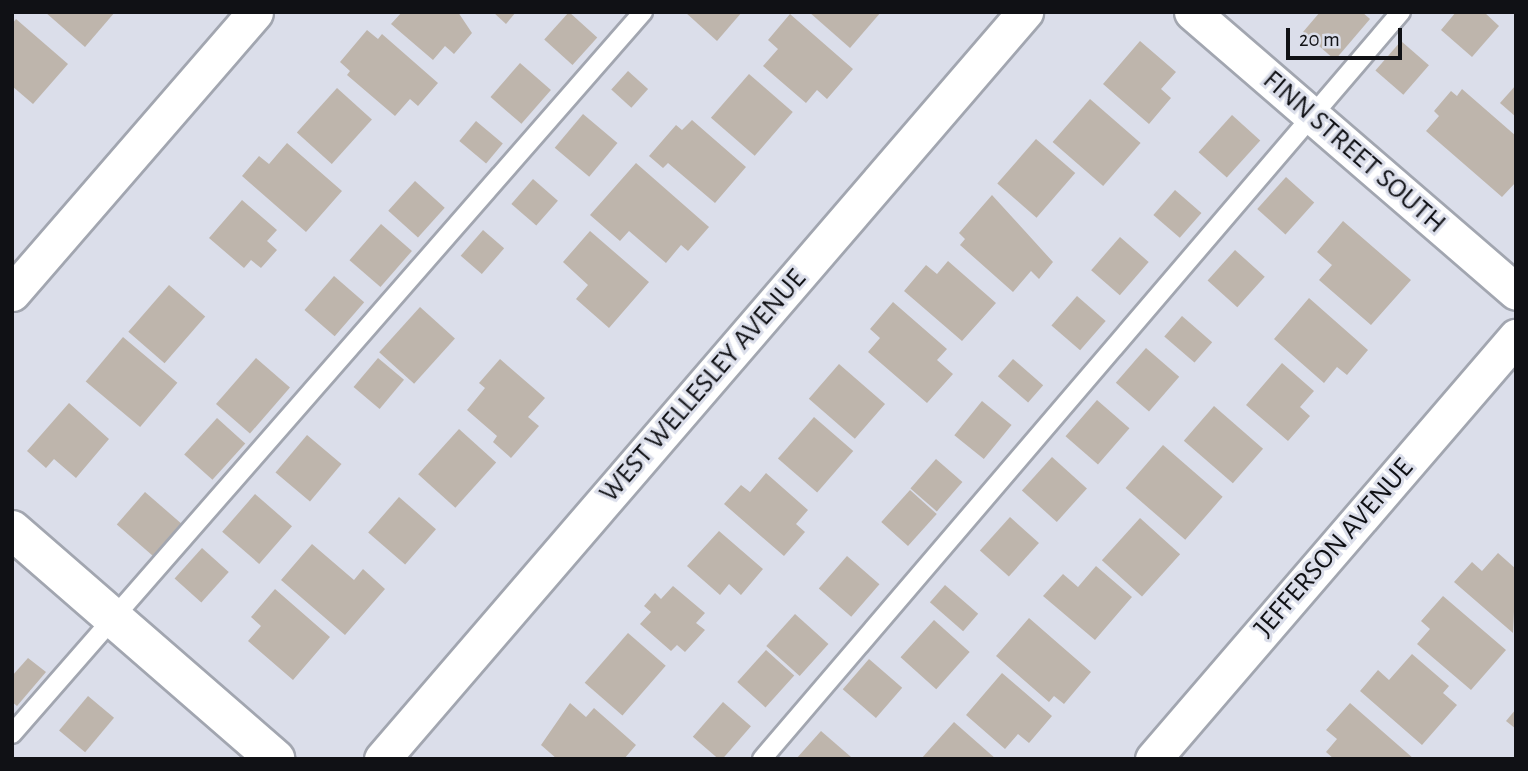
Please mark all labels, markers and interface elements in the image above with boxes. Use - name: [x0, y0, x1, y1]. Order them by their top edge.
- scale bar: [1290, 14, 1406, 58]
- text: 20 m: [1299, 29, 1340, 50]
- street label: FINN STREET SOUTH: [1256, 63, 1452, 241]
- street label: WEST WELLESLEY AVENUE: [593, 263, 813, 509]
- street label: JEFFERSON AVENUE: [1247, 452, 1421, 644]

